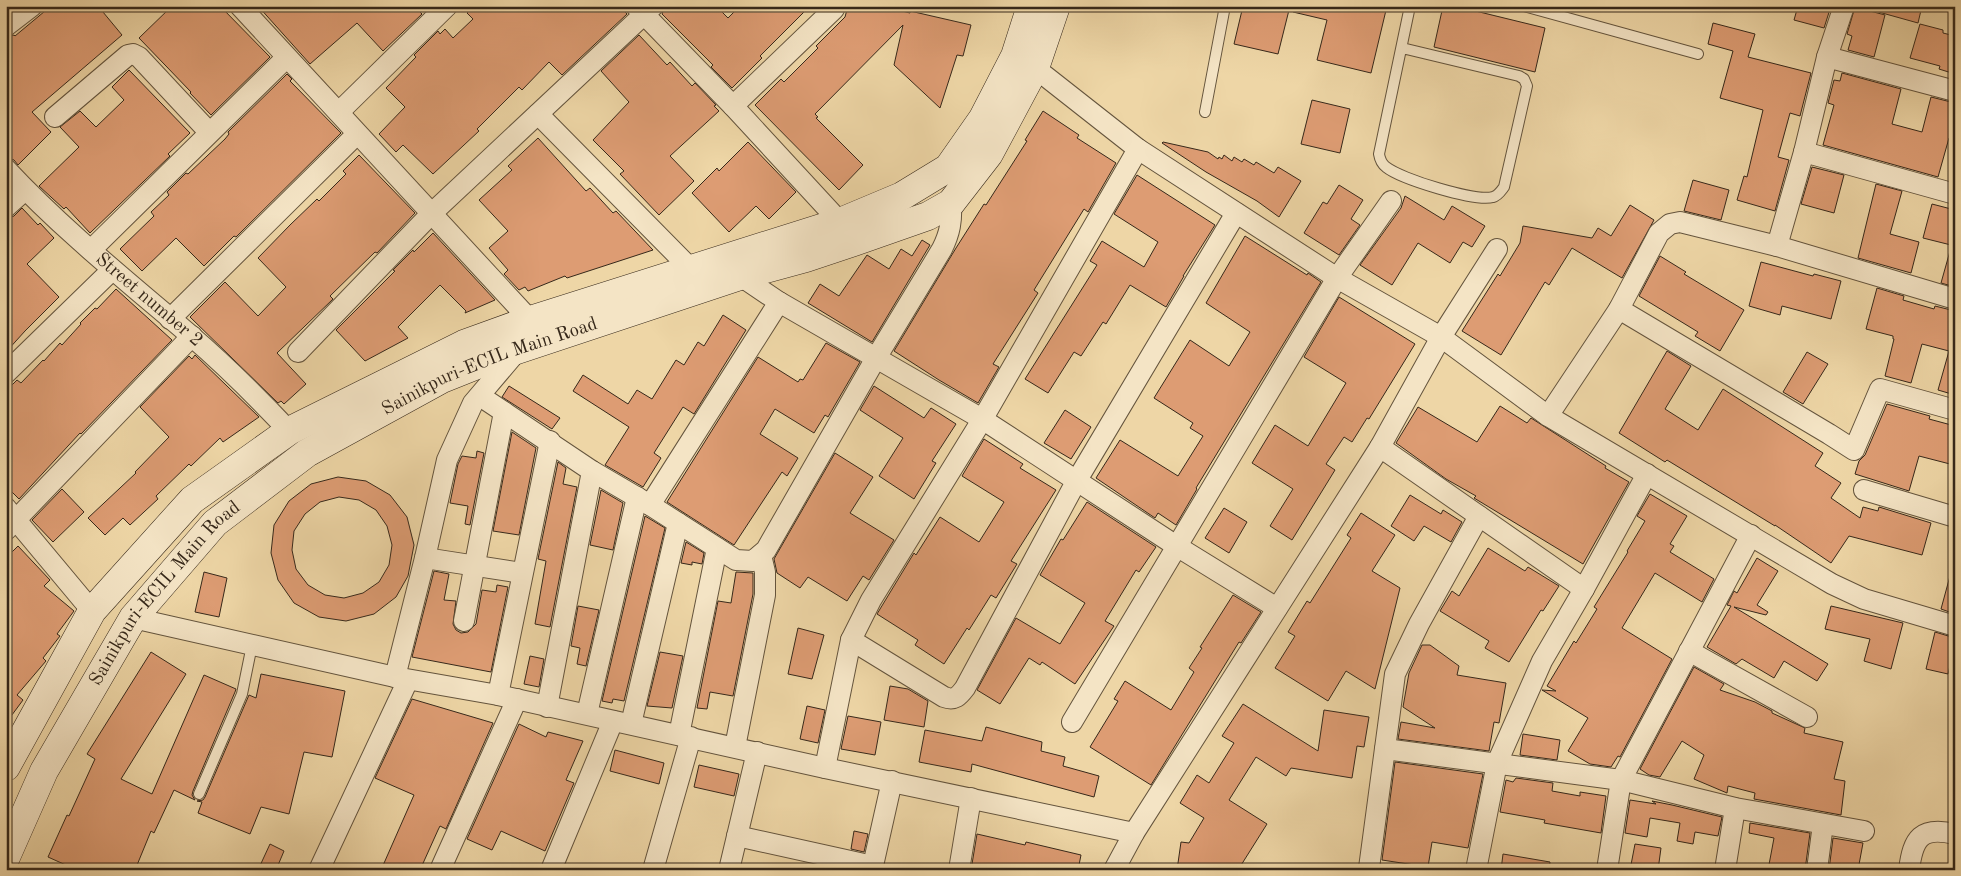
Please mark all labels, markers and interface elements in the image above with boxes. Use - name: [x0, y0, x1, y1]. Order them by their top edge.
- street label: Street number 2: [92, 249, 206, 351]
- street label: Sainikpuri-ECIL Main Road: [379, 314, 600, 419]
- street label: Sainikpuri-ECIL Main Road: [86, 498, 244, 689]

